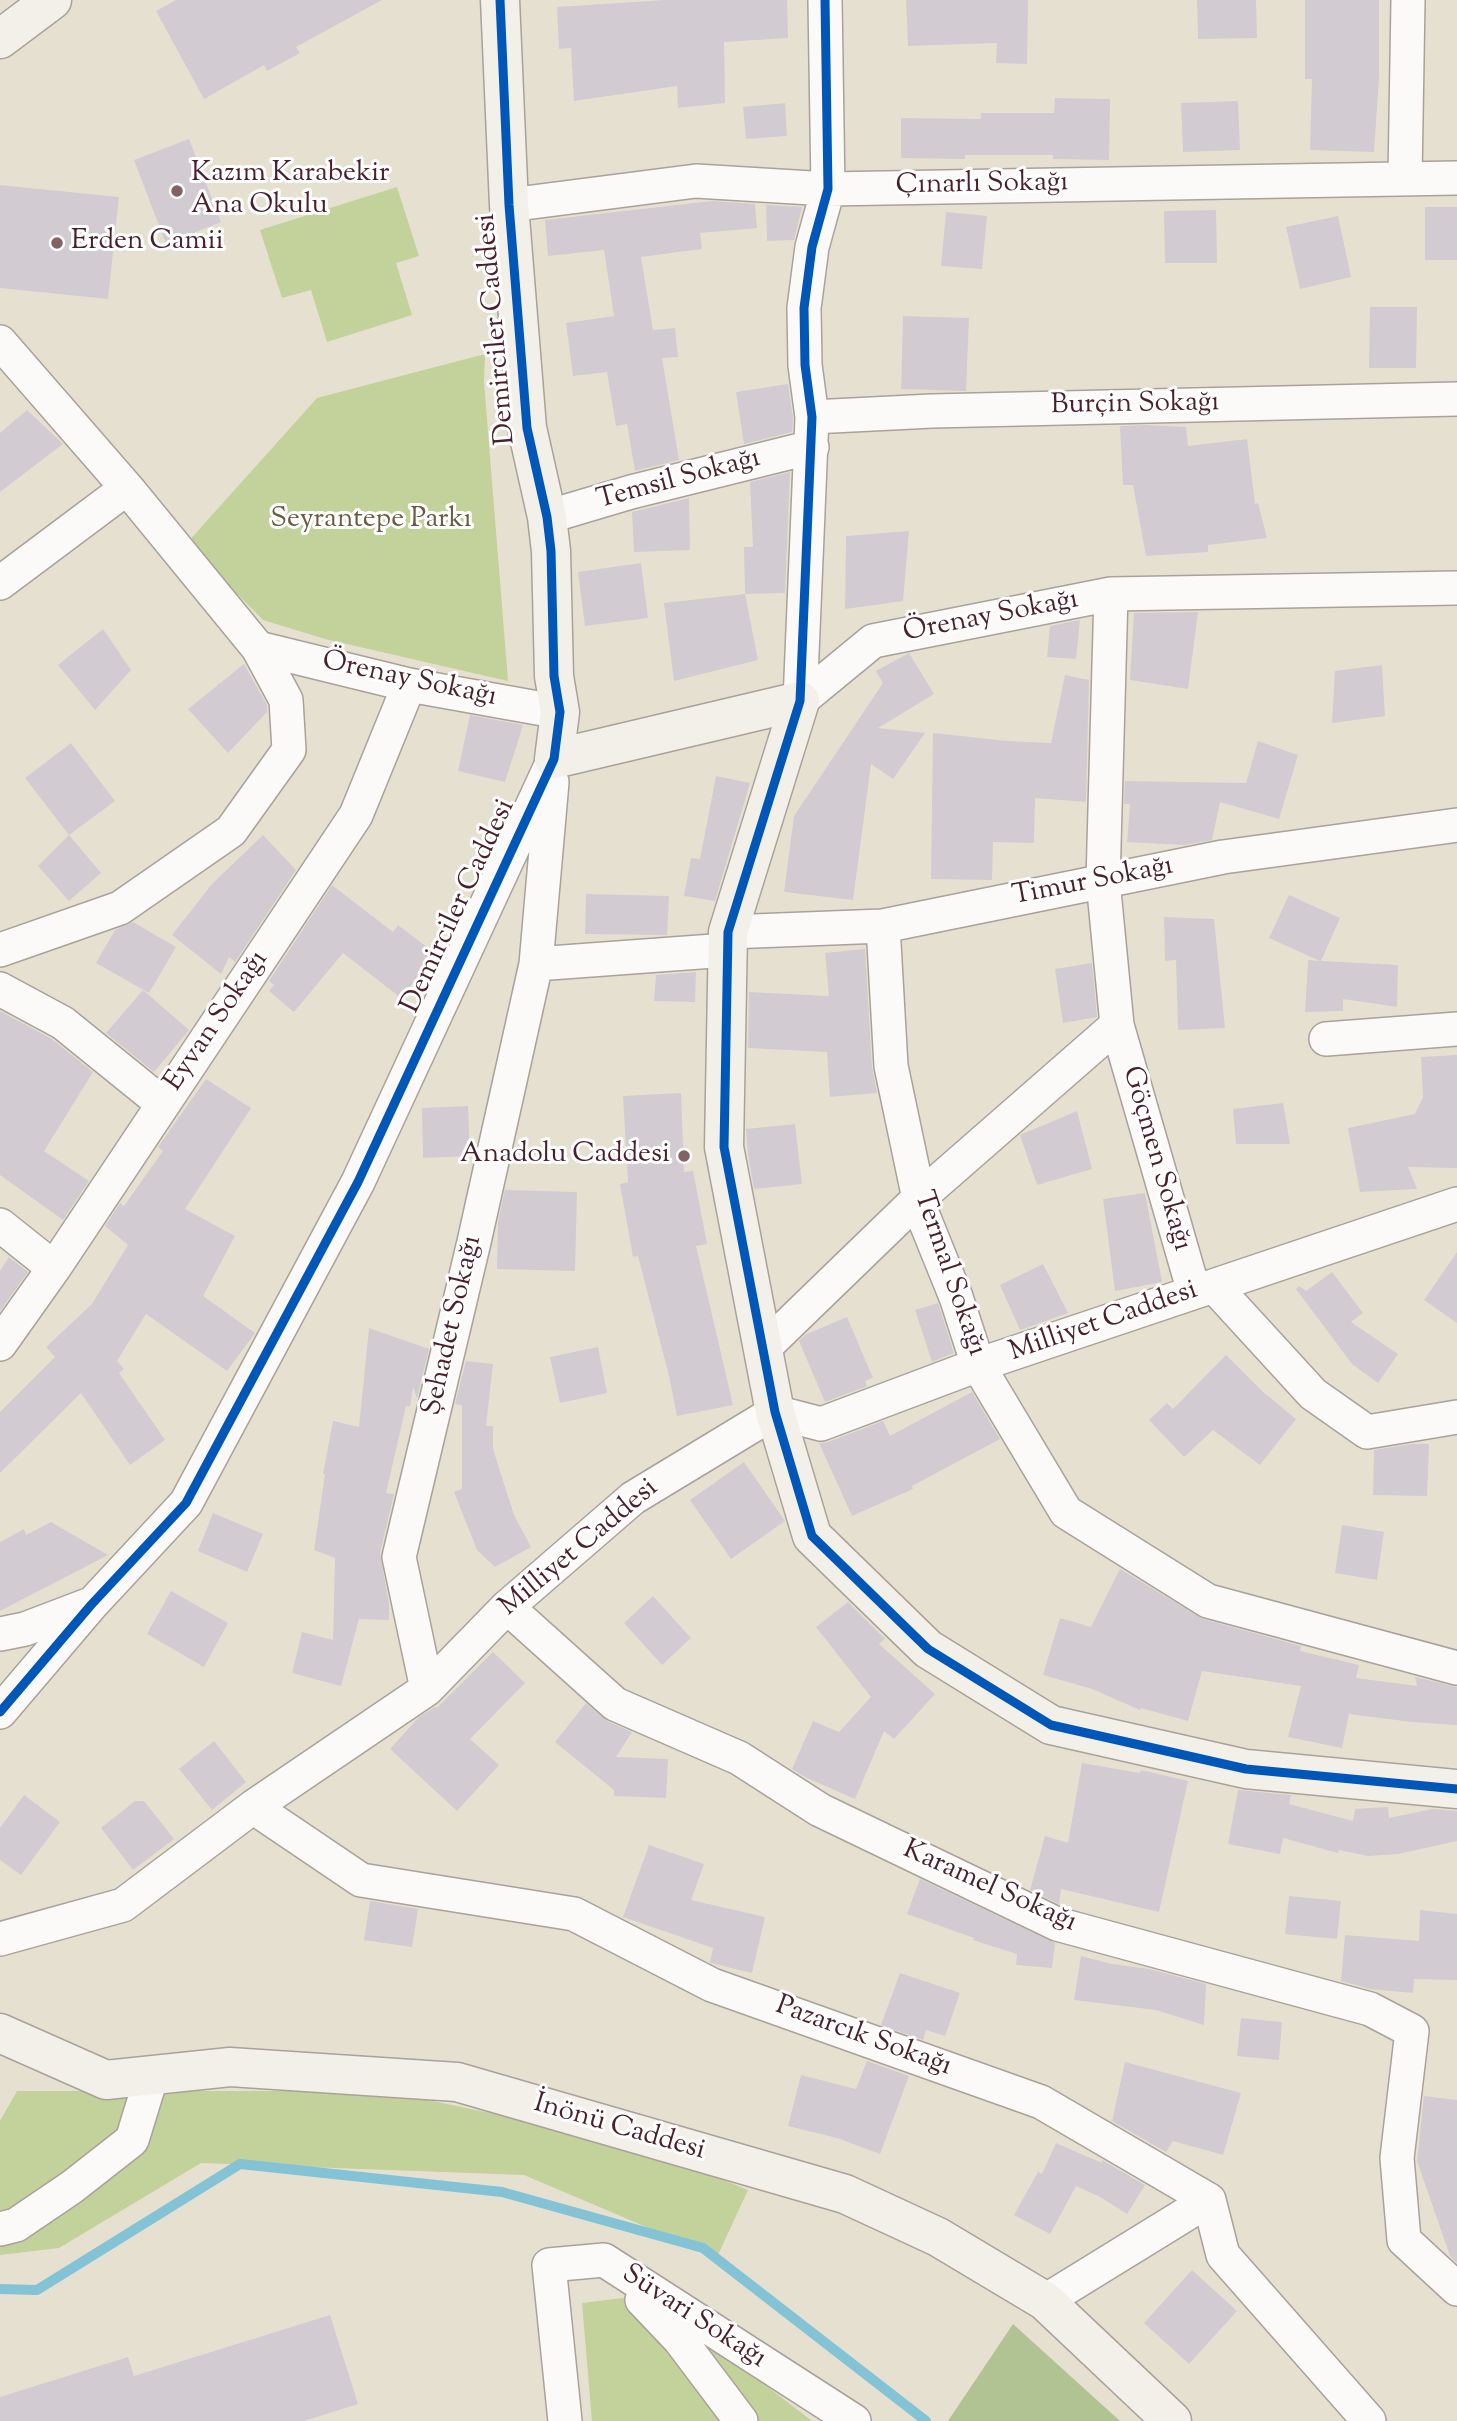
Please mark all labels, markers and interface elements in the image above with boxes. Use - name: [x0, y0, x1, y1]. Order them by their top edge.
- place label: Kazım Karabekir Ana Okulu: [191, 158, 390, 224]
- street label: Çınarlı Sokağı: [895, 168, 1069, 204]
- marker: Kazım Karabekir Ana Okulu: [169, 183, 185, 199]
- street label: Demirciler Caddesi: [471, 212, 525, 446]
- place label: Erden Camii: [71, 226, 224, 260]
- marker: Erden Camii: [49, 235, 65, 251]
- street label: Burçin Sokağı: [1050, 388, 1220, 424]
- street label: Temsil Sokağı: [594, 443, 764, 519]
- park label: Seyrantepe Parkı: [270, 504, 472, 538]
- street label: Örenay Sokağı: [901, 585, 1081, 651]
- street label: Örenay Sokağı: [319, 646, 499, 716]
- street label: Demirciler Caddesi: [396, 795, 524, 1019]
- street label: Timur Sokağı: [1010, 851, 1176, 915]
- street label: Eyvan Sokağı: [159, 945, 277, 1099]
- street label: Göçmen Sokağı: [1113, 1063, 1197, 1255]
- place label: Anadolu Caddesi: [460, 1139, 670, 1173]
- marker: Anadolu Caddesi: [676, 1148, 692, 1164]
- street label: Termal Sokağı: [904, 1187, 992, 1361]
- street label: Şehadet Sokağı: [417, 1233, 491, 1419]
- street label: Milliyet Caddesi: [1006, 1275, 1202, 1371]
- street label: Milliyet Caddesi: [494, 1473, 666, 1625]
- street label: Karamel Sokağı: [897, 1835, 1081, 1941]
- street label: Pazarcık Sokağı: [770, 1991, 956, 2085]
- street label: İnönü Caddesi: [529, 2088, 709, 2170]
- street label: Süvari Sokağı: [614, 2259, 772, 2377]

